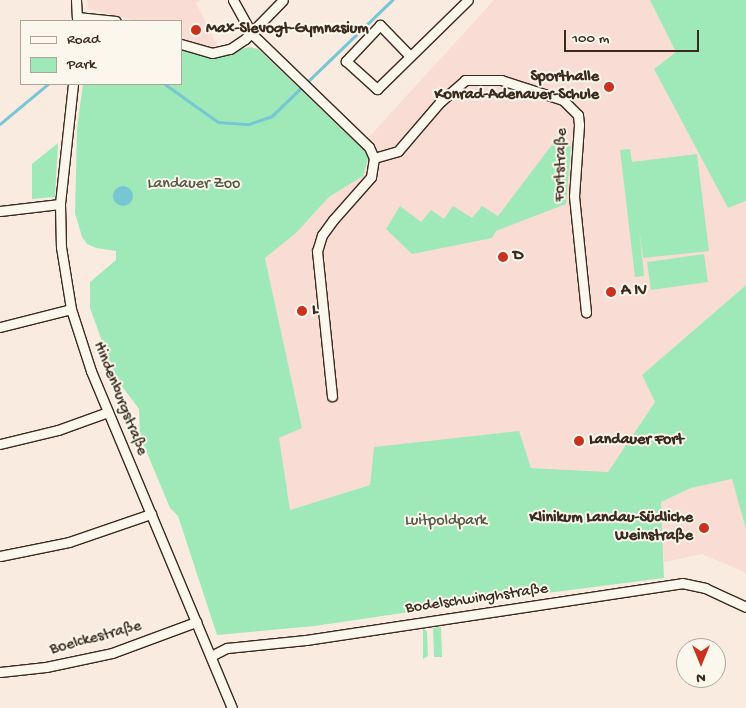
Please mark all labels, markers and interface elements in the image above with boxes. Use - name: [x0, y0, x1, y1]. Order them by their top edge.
- legend: [20, 20, 182, 85]
- place label: Max-Slevogt-Gymnasium: [206, 20, 369, 40]
- scale bar: [566, 20, 701, 52]
- marker: Max-Slevogt-Gymnasium: [190, 24, 202, 36]
- text: 100 m: [572, 30, 609, 48]
- text: Road: [67, 31, 100, 49]
- text: Park: [67, 56, 96, 74]
- place label: Sporthalle Konrad-Adenauer-Schule: [435, 68, 599, 106]
- marker: Sporthalle Konrad-Adenauer-Schule: [603, 81, 615, 93]
- street label: Fortstraße: [551, 128, 573, 202]
- park label: Landauer Zoo: [148, 175, 240, 195]
- place label: D: [513, 247, 523, 267]
- marker: D: [497, 251, 509, 263]
- place label: A IV: [621, 282, 647, 302]
- marker: A IV: [605, 286, 617, 298]
- place label: L: [312, 301, 318, 321]
- marker: L: [296, 305, 308, 317]
- street label: Hindenburgstraße: [87, 339, 151, 459]
- place label: Landauer Fort: [589, 431, 684, 451]
- marker: Landauer Fort: [573, 435, 585, 447]
- place label: Klinikum Landau-Südliche Weinstraße: [530, 509, 693, 547]
- park label: Luitpoldpark: [405, 512, 487, 532]
- marker: Klinikum Landau-Südliche Weinstraße: [697, 521, 711, 535]
- street label: Bodelschwinghstraße: [405, 580, 549, 620]
- street label: Boelckestraße: [48, 618, 144, 660]
- north arrow: [676, 638, 726, 688]
- text: N: [696, 669, 706, 686]

